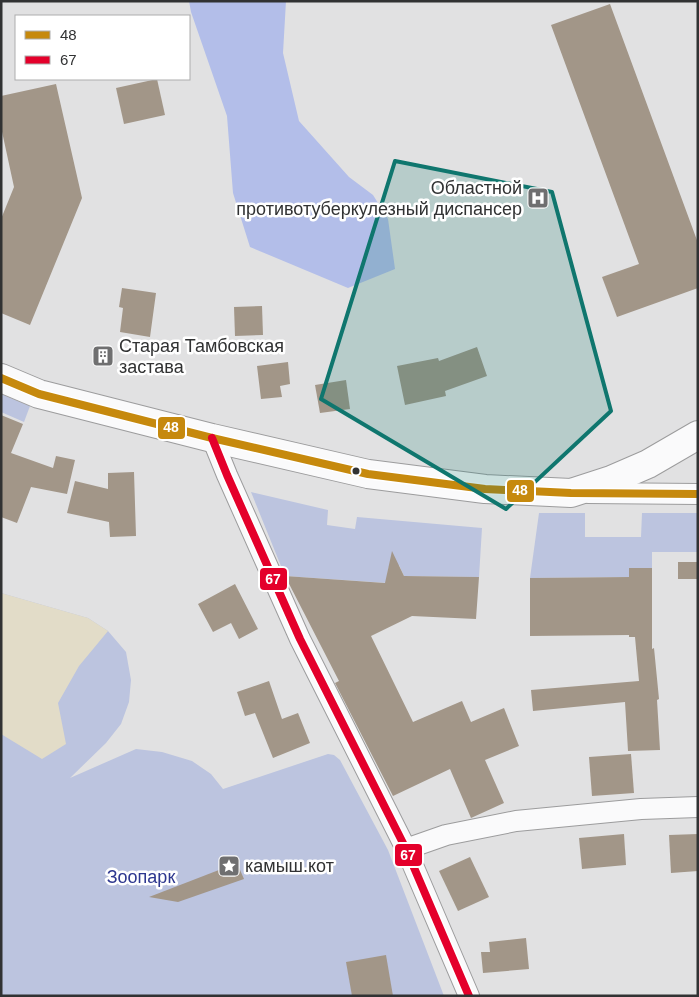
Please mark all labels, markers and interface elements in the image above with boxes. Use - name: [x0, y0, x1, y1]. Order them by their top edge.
- legend: [15, 15, 190, 80]
- text: 48: [60, 26, 77, 43]
- text: 67: [60, 51, 77, 68]
- place label: Областной противотуберкулезный диспансер: [236, 178, 522, 219]
- hospital icon: Областной противотуберкулезный диспансер: [526, 186, 550, 210]
- place label: Старая Тамбовская застава: [119, 336, 284, 377]
- building icon: Старая Тамбовская застава: [91, 344, 115, 368]
- line badge: 48: [157, 416, 186, 440]
- text: 48: [163, 419, 179, 435]
- unlabelled marker: [351, 466, 361, 476]
- line badge: 48: [506, 479, 535, 503]
- text: 48: [512, 482, 528, 498]
- line badge: 67: [259, 567, 288, 591]
- text: 67: [265, 571, 281, 587]
- line badge: 67: [394, 843, 423, 867]
- text: 67: [400, 847, 416, 863]
- place icon: камыш.кот: [217, 854, 241, 878]
- place label: камыш.кот: [245, 856, 334, 876]
- park label: Зоопарк: [107, 867, 175, 887]

